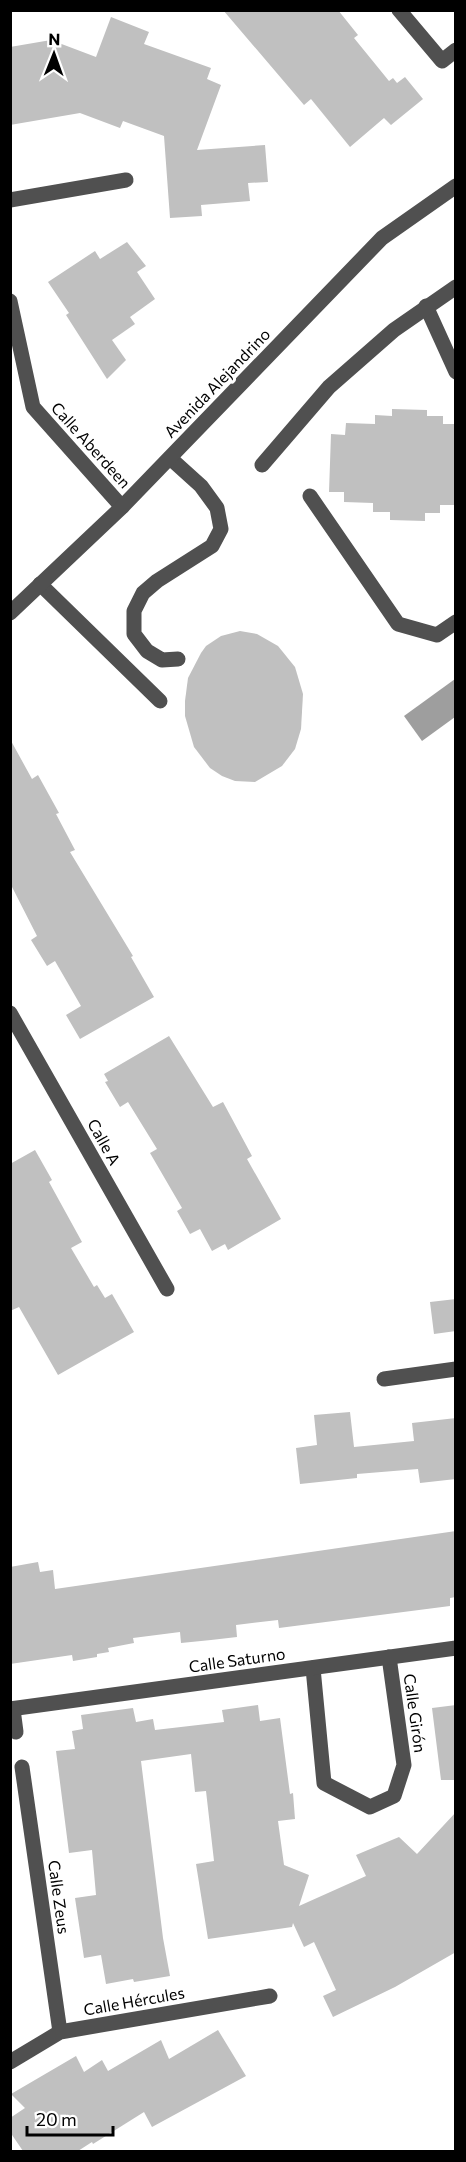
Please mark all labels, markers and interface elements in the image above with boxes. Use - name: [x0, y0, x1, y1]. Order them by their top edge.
- north arrow: [24, 24, 84, 84]
- text: N: [48, 29, 60, 48]
- street label: Avenida Alejandrino: [160, 324, 274, 441]
- street label: Calle Aberdeen: [48, 398, 135, 492]
- street label: Calle A: [84, 1115, 125, 1168]
- street label: Calle Saturno: [187, 1643, 286, 1676]
- street label: Calle Girón: [401, 1672, 430, 1754]
- street label: Calle Zeus: [45, 1859, 74, 1935]
- street label: Calle Hércules: [82, 1982, 186, 2019]
- scale bar: [27, 2099, 112, 2137]
- text: 20 m: [36, 2108, 77, 2130]

